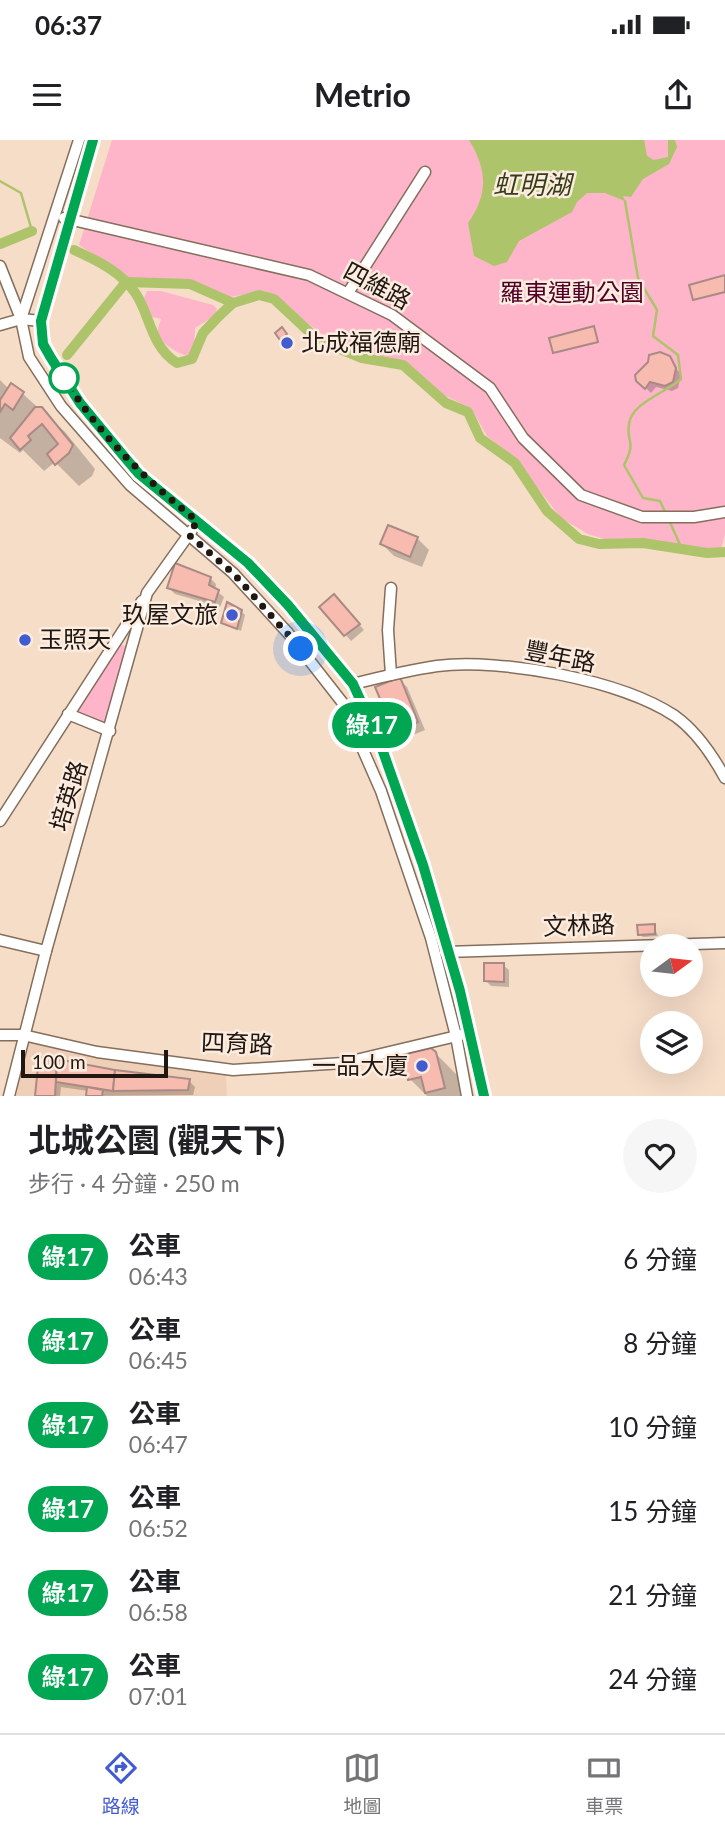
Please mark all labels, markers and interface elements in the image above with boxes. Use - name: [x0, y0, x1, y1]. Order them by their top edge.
- text: 06:37: [35, 9, 102, 41]
- text: Metrio: [314, 75, 411, 114]
- icon: menu: [28, 76, 66, 114]
- icon: share: [659, 76, 697, 114]
- water label: 虹明湖: [493, 168, 575, 200]
- street label: 四維路: [339, 255, 416, 314]
- park label: 羅東運動公園: [500, 277, 644, 306]
- place label: 北成福德廟: [301, 327, 421, 356]
- marker: 北成福德廟: [279, 335, 295, 351]
- unlabelled marker: [49, 363, 79, 393]
- place label: 玖屋文旅: [122, 599, 218, 628]
- marker: 玖屋文旅: [224, 607, 240, 623]
- place label: 玉照天: [39, 624, 111, 653]
- your location: [283, 631, 318, 666]
- marker: 玉照天: [17, 632, 33, 648]
- street label: 豐年路: [522, 634, 598, 677]
- line badge: 綠17: [332, 702, 412, 748]
- text: 綠17: [346, 710, 398, 739]
- street label: 培英路: [43, 757, 92, 834]
- street label: 文林路: [542, 909, 615, 940]
- north arrow: [640, 934, 704, 998]
- map controls: [640, 934, 703, 1074]
- button: layers: [640, 1011, 703, 1074]
- street label: 四育路: [201, 1027, 274, 1058]
- scale bar: [21, 1047, 168, 1079]
- text: 100 m: [32, 1050, 86, 1073]
- place label: 一品大廈: [312, 1050, 408, 1079]
- marker: 一品大廈: [414, 1058, 430, 1074]
- text: 北城公園 (觀天下): [28, 1119, 285, 1159]
- button: heart: [623, 1119, 697, 1193]
- text: 步行 · 4 分鐘 · 250 m: [28, 1169, 240, 1197]
- text: 公車: [129, 1229, 181, 1261]
- text: 綠17: [42, 1242, 94, 1271]
- text: 6 分鐘: [623, 1243, 697, 1275]
- text: 06:43: [129, 1262, 188, 1290]
- text: 公車: [129, 1313, 181, 1345]
- text: 綠17: [42, 1326, 94, 1355]
- text: 8 分鐘: [623, 1327, 697, 1359]
- text: 06:45: [129, 1346, 188, 1374]
- text: 公車: [129, 1397, 181, 1429]
- text: 綠17: [42, 1410, 94, 1439]
- text: 10 分鐘: [608, 1411, 697, 1443]
- text: 06:47: [129, 1430, 188, 1458]
- text: 公車: [129, 1481, 181, 1513]
- text: 綠17: [42, 1494, 94, 1523]
- text: 15 分鐘: [608, 1495, 697, 1527]
- text: 06:52: [129, 1514, 188, 1542]
- text: 公車: [129, 1565, 181, 1597]
- text: 綠17: [42, 1578, 94, 1607]
- text: 21 分鐘: [608, 1579, 697, 1611]
- text: 06:58: [129, 1598, 188, 1626]
- text: 公車: [129, 1649, 181, 1681]
- text: 綠17: [42, 1662, 94, 1691]
- text: 24 分鐘: [608, 1663, 697, 1695]
- text: 07:01: [129, 1682, 188, 1710]
- tab: 路線: [102, 1749, 140, 1818]
- tab: 地圖: [343, 1749, 381, 1818]
- tab: 車票: [585, 1749, 623, 1818]

